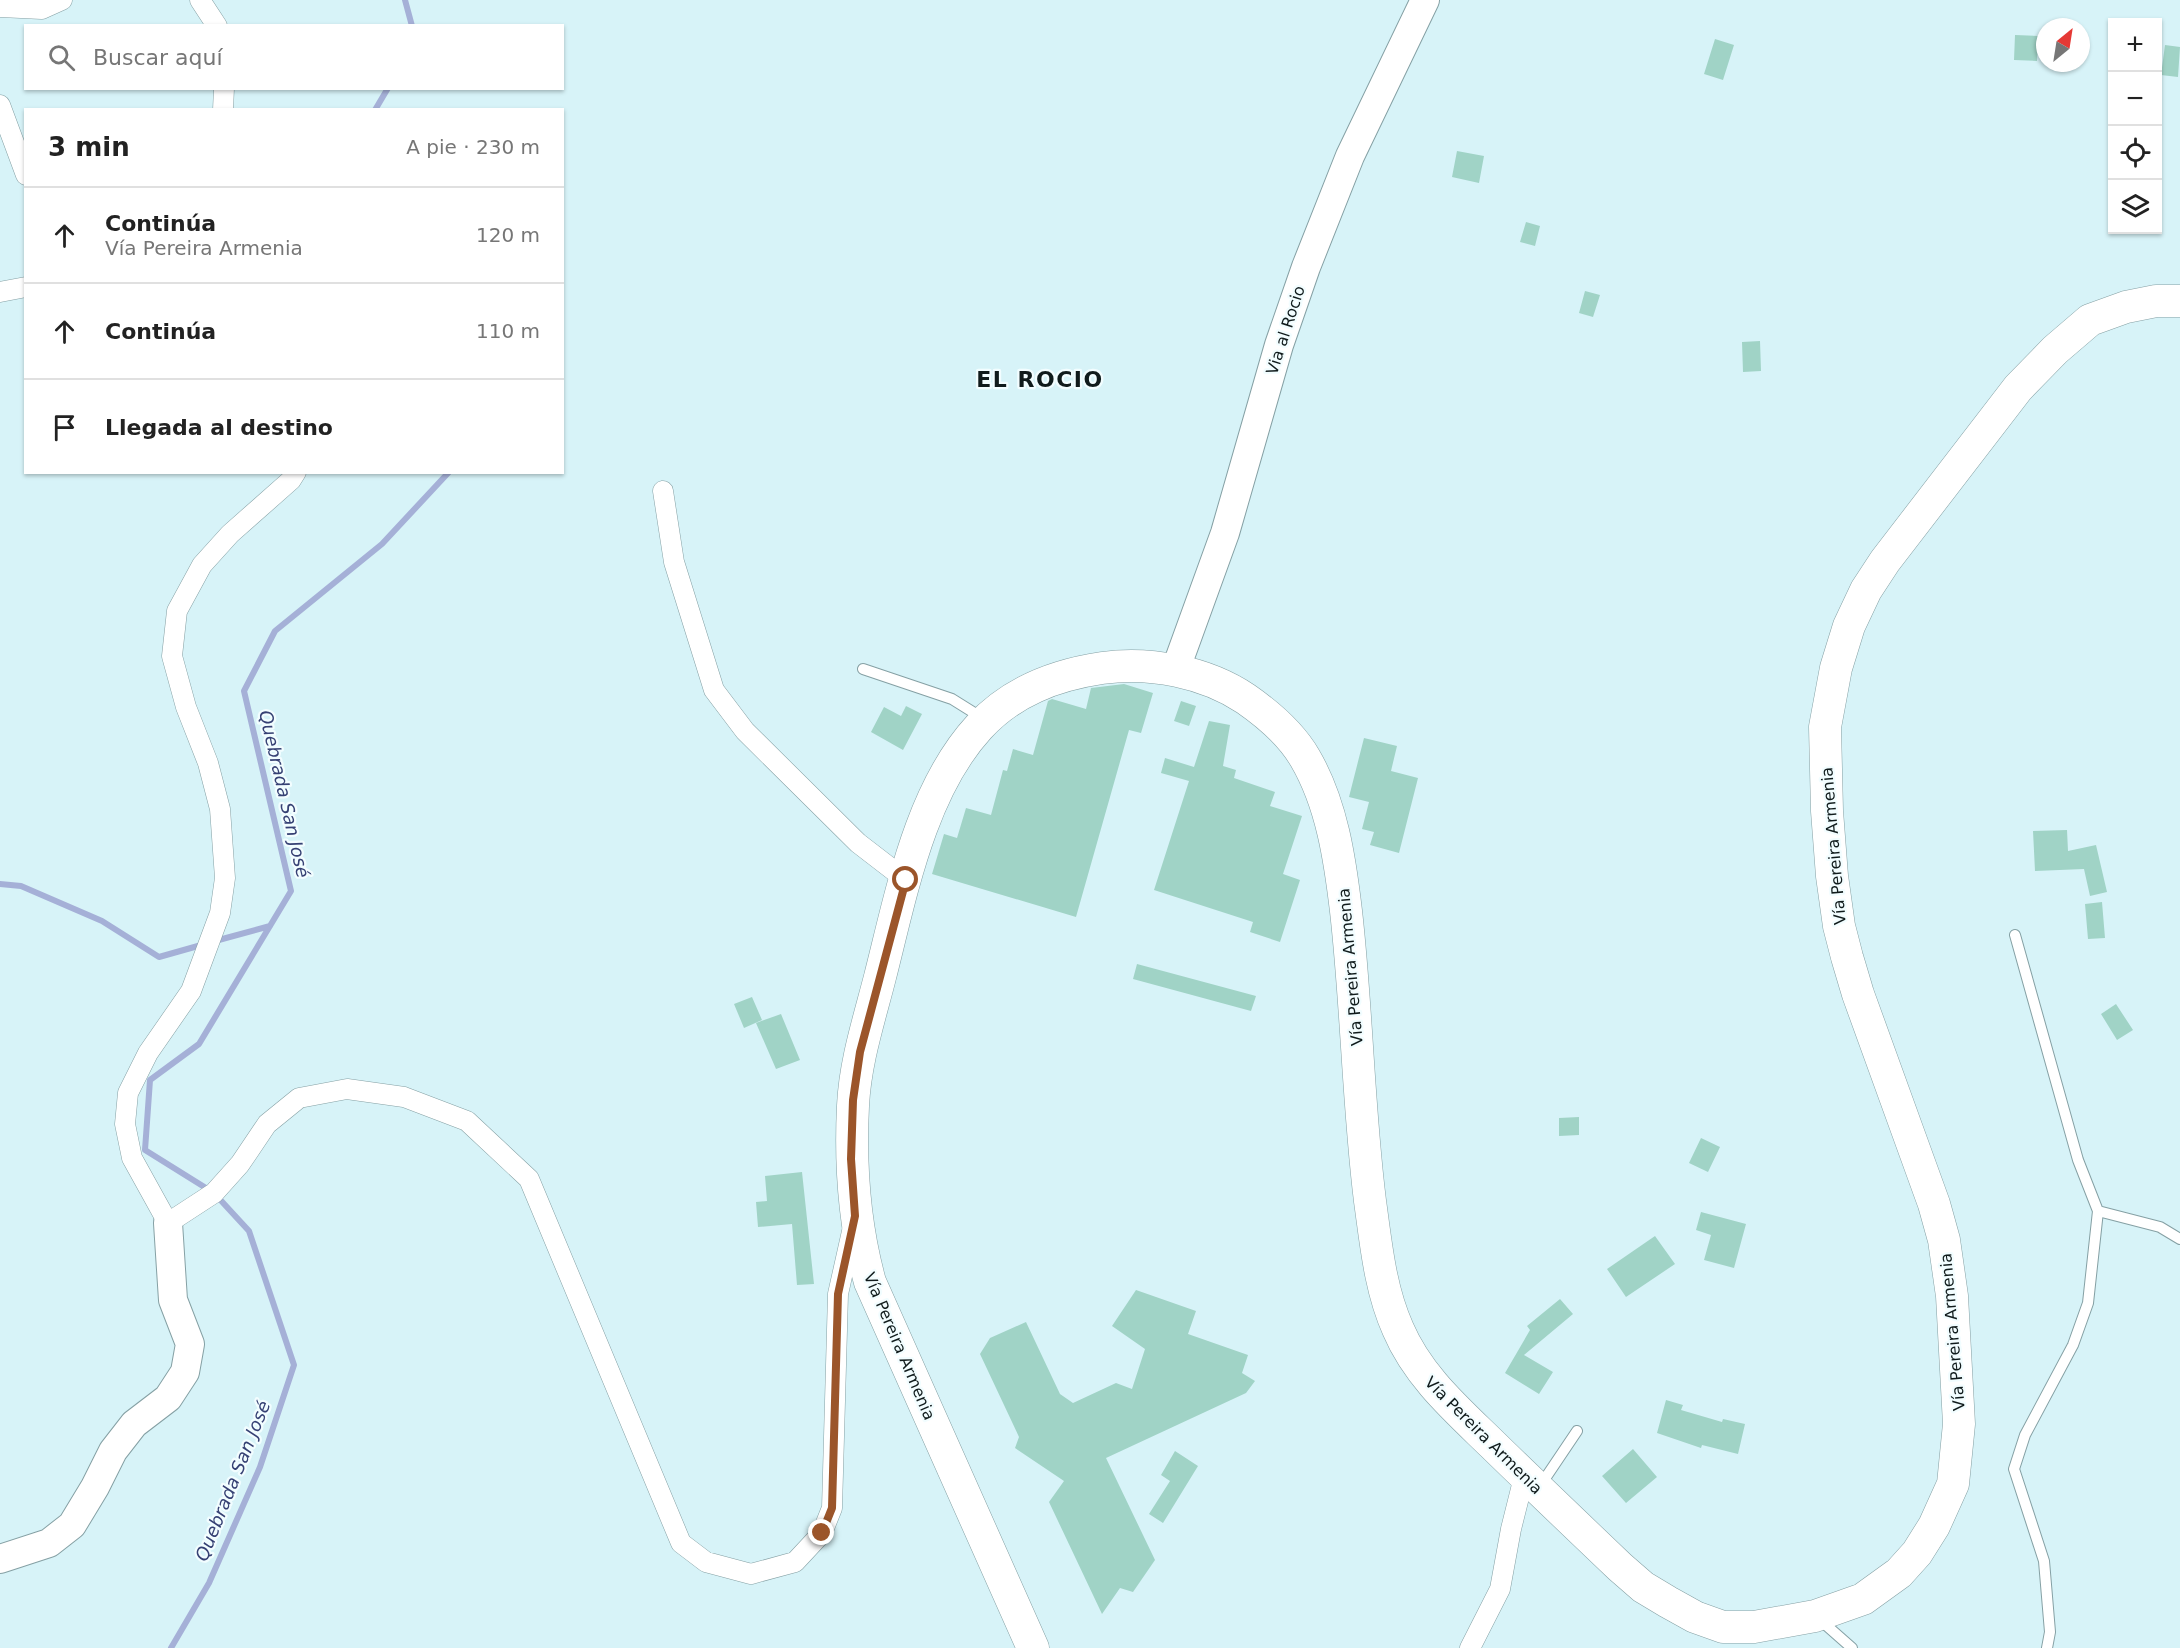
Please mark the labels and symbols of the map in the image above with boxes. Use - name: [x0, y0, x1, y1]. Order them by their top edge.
- north arrow: [2036, 18, 2090, 72]
- street label: Via al Rocio: [1262, 283, 1309, 377]
- district label: EL ROCIO: [976, 367, 1104, 392]
- water label: Quebrada San José: [255, 708, 314, 880]
- street label: Vía Pereira Armenia: [1817, 766, 1850, 926]
- route start: [892, 866, 918, 892]
- street label: Vía Pereira Armenia: [1334, 887, 1367, 1047]
- street label: Vía Pereira Armenia: [1936, 1252, 1969, 1412]
- street label: Vía Pereira Armenia: [860, 1270, 939, 1423]
- street label: Vía Pereira Armenia: [1421, 1373, 1546, 1498]
- water label: Quebrada San José: [191, 1398, 274, 1564]
- route end: [808, 1519, 834, 1545]

